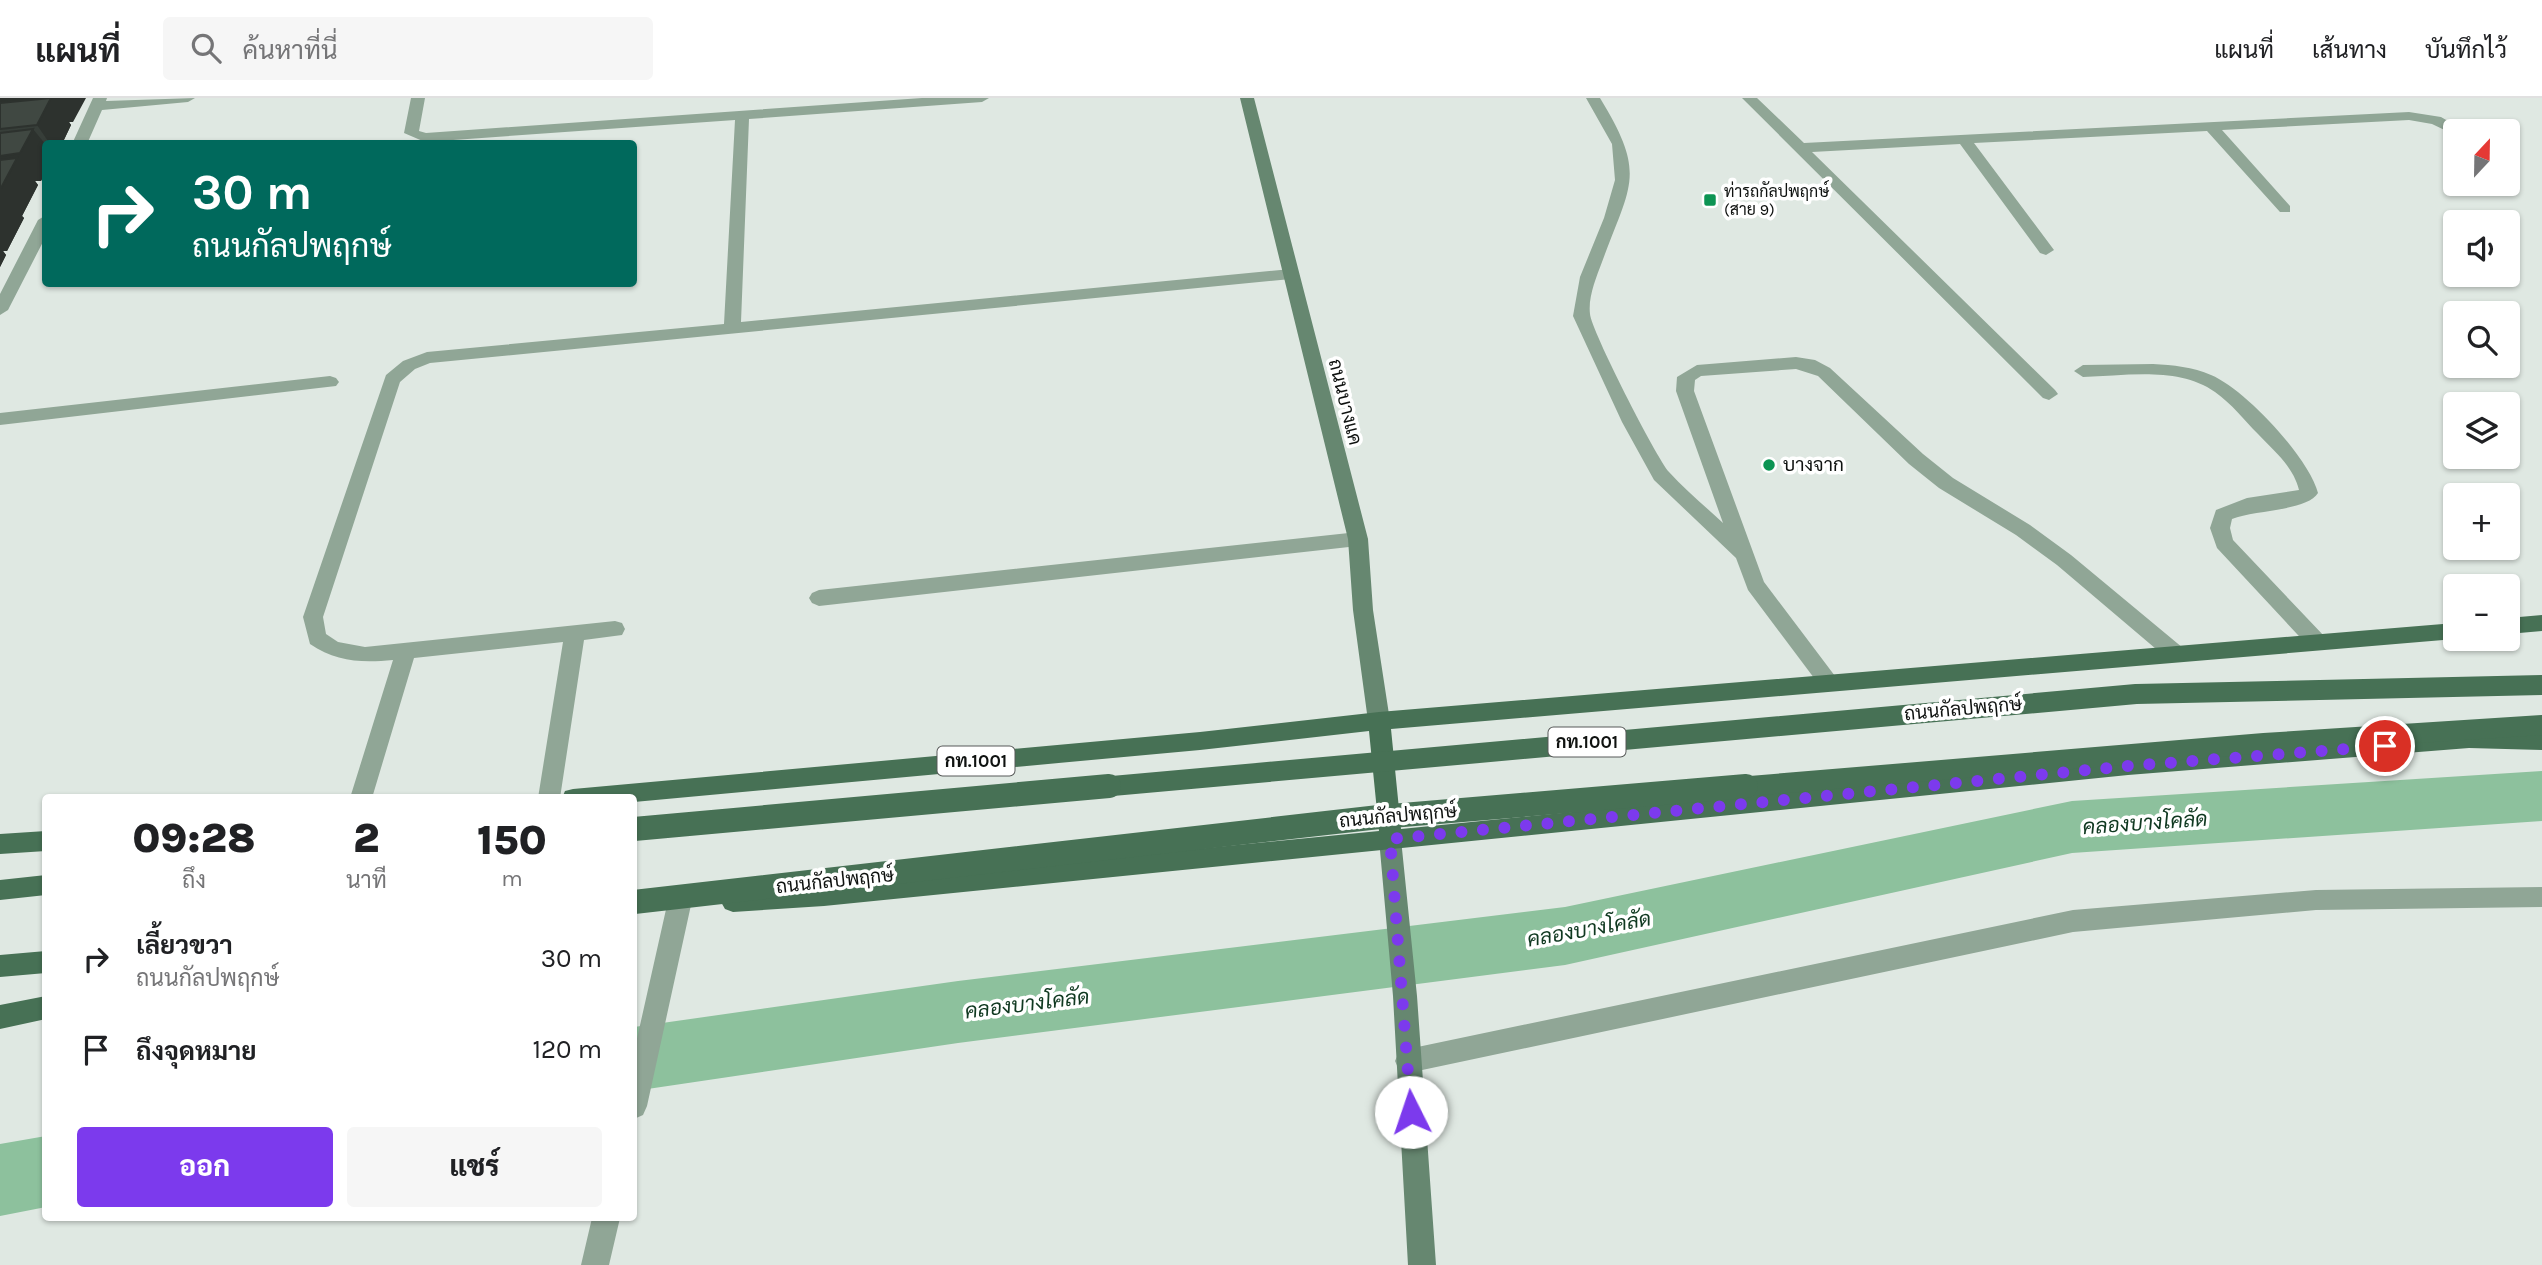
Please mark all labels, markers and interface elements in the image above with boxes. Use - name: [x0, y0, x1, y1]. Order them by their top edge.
- search box: [163, 17, 653, 80]
- icon: search: [187, 29, 225, 67]
- text: แผนที่: [35, 32, 121, 70]
- text: ค้นหาที่นี่: [243, 35, 338, 66]
- text: แผนที่: [2214, 36, 2274, 64]
- text: เส้นทาง: [2312, 36, 2387, 64]
- text: บันทึกไว้: [2425, 36, 2507, 64]
- north arrow: [2443, 119, 2520, 196]
- map controls: [2443, 119, 2520, 651]
- text: 30 m: [192, 164, 312, 221]
- icon: right: [77, 168, 168, 259]
- place label: ท่ารถกัลปพฤกษ์ (สาย 9): [1724, 179, 1829, 219]
- marker: ท่ารถกัลปพฤกษ์ (สาย 9): [1702, 192, 1718, 208]
- button: sound: [2443, 210, 2520, 287]
- text: ถนนกัลปพฤกษ์: [192, 228, 391, 265]
- button: search: [2443, 301, 2520, 378]
- street label: ถนนบางแค: [1324, 357, 1366, 447]
- button: layers: [2443, 392, 2520, 469]
- place label: บางจาก: [1783, 454, 1844, 476]
- marker: บางจาก: [1761, 457, 1777, 473]
- button: +: [2443, 483, 2520, 560]
- button: −: [2443, 574, 2520, 651]
- street label: ถนนกัลปพฤกษ์: [1903, 691, 2024, 725]
- pin: [2355, 716, 2415, 776]
- icon: arrive: [2366, 727, 2404, 765]
- road number: กท.1001: [1548, 728, 1626, 756]
- road number: กท.1001: [937, 746, 1014, 776]
- street label: ถนนกัลปพฤกษ์: [1338, 798, 1459, 832]
- water label: คลองบางโคลัด: [2082, 806, 2208, 839]
- text: 09:28: [132, 813, 256, 863]
- text: 2: [353, 813, 380, 863]
- text: 150: [477, 815, 547, 865]
- street label: ถนนกัลปพฤกษ์: [775, 862, 896, 898]
- text: m: [501, 865, 523, 892]
- text: ถึง: [182, 867, 206, 894]
- text: นาที: [346, 867, 387, 894]
- water label: คลองบางโคลัด: [1525, 905, 1653, 952]
- text: เลี้ยวขวา: [136, 930, 233, 961]
- icon: right: [77, 940, 115, 978]
- text: 30 m: [541, 943, 602, 974]
- text: ถนนกัลปพฤกษ์: [136, 965, 279, 992]
- water label: คลองบางโคลัด: [963, 983, 1091, 1024]
- icon: arrive: [77, 1031, 115, 1069]
- text: 120 m: [532, 1034, 602, 1065]
- text: ถึงจุดหมาย: [136, 1036, 257, 1067]
- position arrow: [1374, 1075, 1448, 1149]
- button: ออก: [77, 1127, 333, 1207]
- button: แชร์: [347, 1127, 602, 1207]

